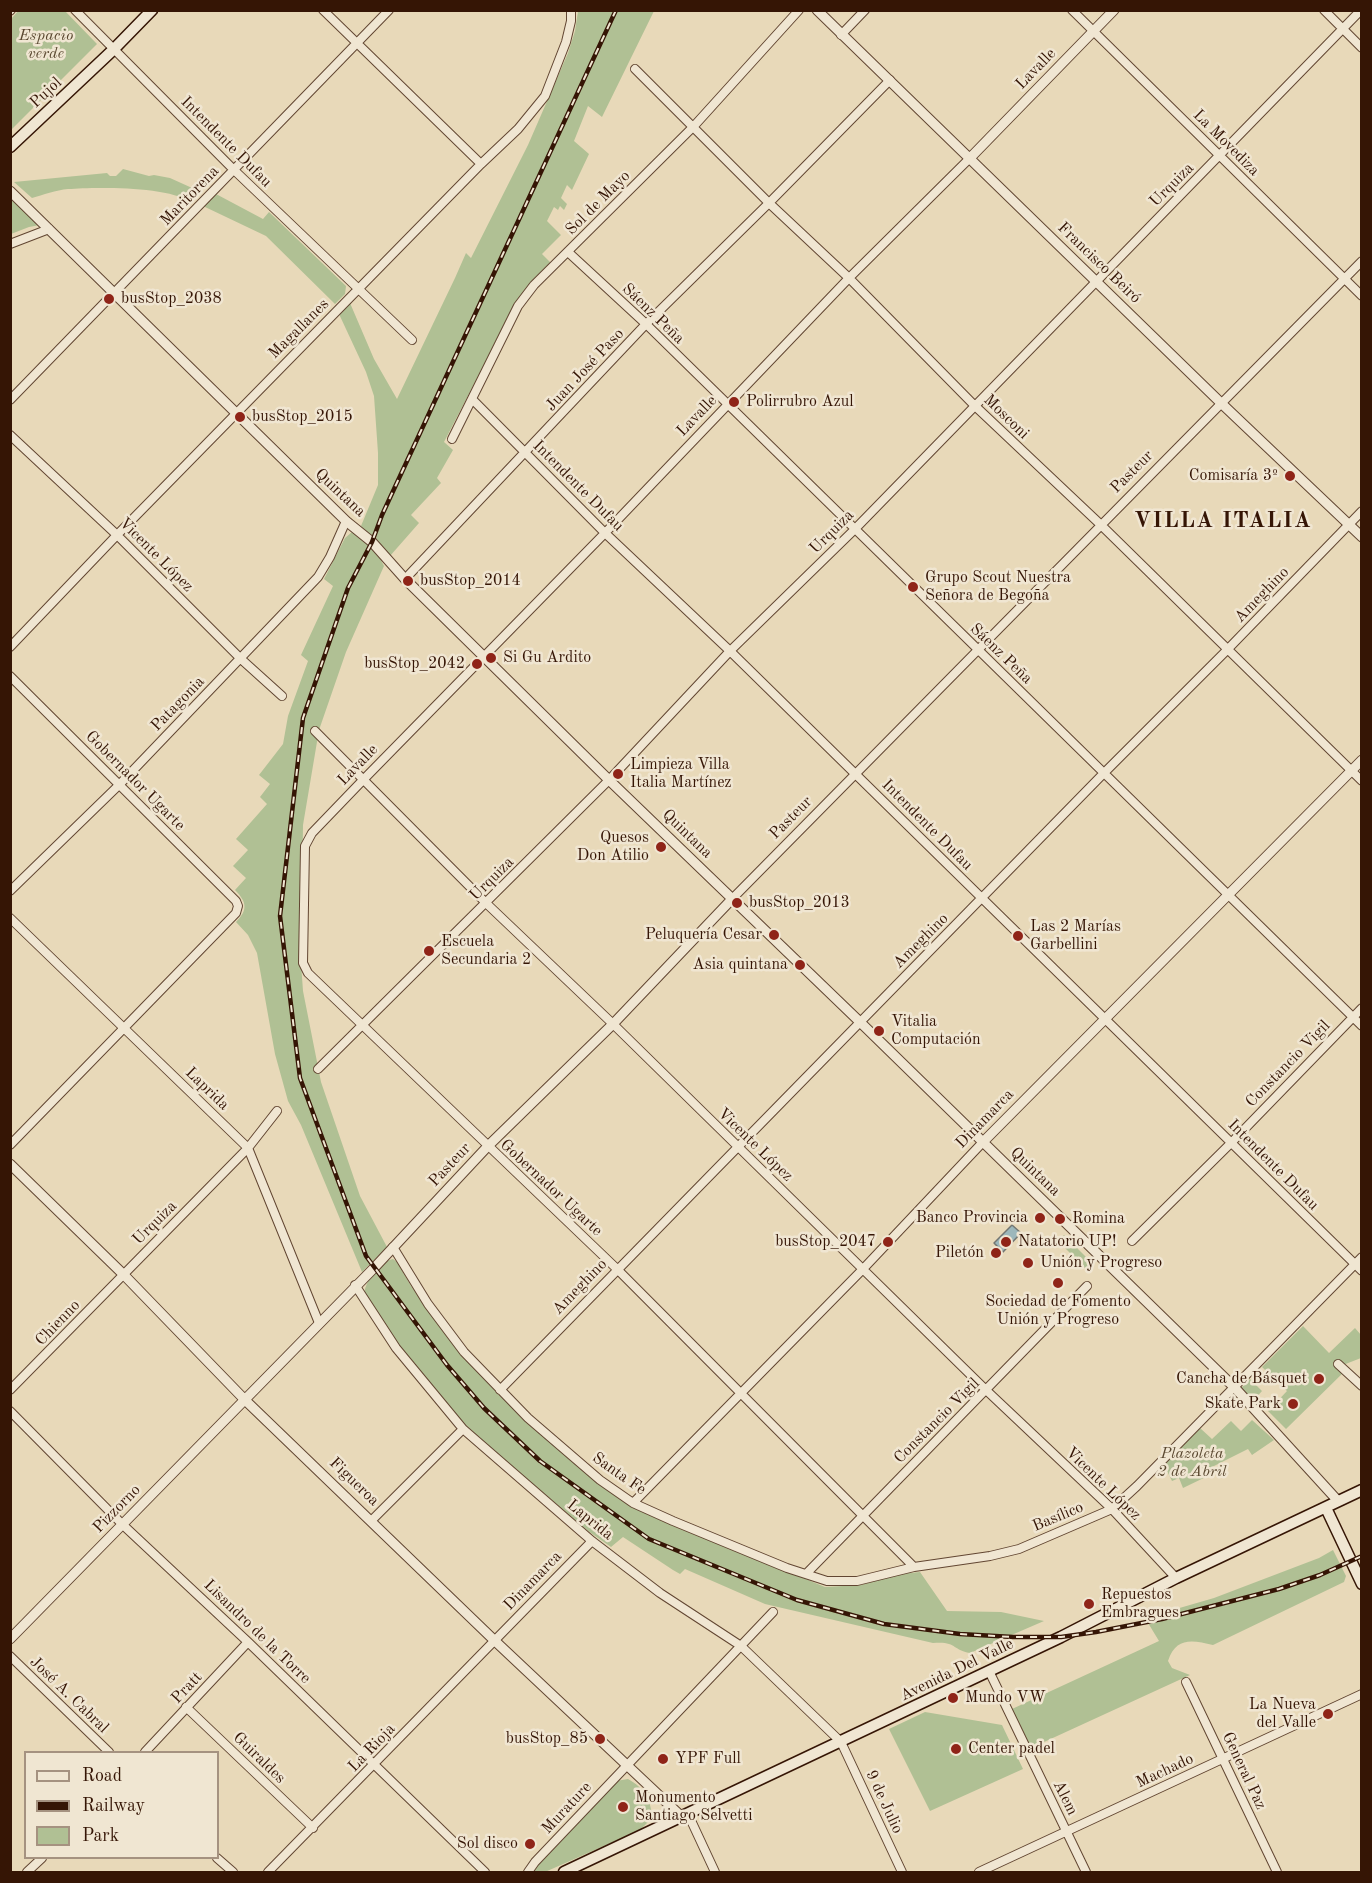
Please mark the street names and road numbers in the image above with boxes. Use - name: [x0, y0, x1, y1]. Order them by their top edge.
- street label: Lavalle: [1012, 44, 1060, 94]
- street label: Pujol: [26, 73, 66, 113]
- street label: Intendente Dufau: [176, 92, 276, 192]
- street label: La Movediza: [1189, 106, 1263, 180]
- street label: Urquiza: [1146, 159, 1198, 211]
- street label: Maritorena: [157, 162, 223, 230]
- street label: Sol de Mayo: [562, 167, 634, 239]
- street label: Francisco Beiró: [1053, 218, 1145, 308]
- street label: Sáenz Peña: [618, 280, 688, 348]
- street label: Magallanes: [265, 295, 333, 363]
- street label: Juan José Paso: [542, 324, 628, 416]
- street label: Lavalle: [673, 391, 721, 441]
- street label: Mosconi: [979, 391, 1033, 443]
- street label: Intendente Dufau: [528, 436, 628, 536]
- street label: Pasteur: [1106, 446, 1158, 498]
- street label: Quintana: [311, 465, 369, 521]
- street label: Urquiza: [806, 506, 858, 558]
- street label: Vicente López: [115, 514, 197, 596]
- street label: Ameghino: [1231, 563, 1293, 627]
- street label: Sáenz Peña: [966, 620, 1036, 688]
- street label: Patagonia: [147, 673, 209, 735]
- street label: Gobernador Ugarte: [81, 727, 189, 835]
- street label: Lavalle: [334, 740, 382, 790]
- street label: Intendente Dufau: [877, 775, 977, 875]
- street label: Pasteur: [765, 792, 817, 844]
- street label: Quintana: [658, 805, 716, 863]
- street label: Urquiza: [466, 853, 518, 905]
- street label: Ameghino: [889, 909, 953, 973]
- street label: Constancio Vigil: [1242, 1017, 1334, 1111]
- street label: Laprida: [181, 1063, 233, 1115]
- street label: Dinamarca: [952, 1085, 1018, 1153]
- street label: Vicente López: [713, 1104, 797, 1186]
- street label: Intendente Dufau: [1223, 1115, 1323, 1215]
- street label: Gobernador Ugarte: [496, 1136, 606, 1240]
- street label: Pasteur: [425, 1139, 475, 1191]
- street label: Quintana: [1006, 1143, 1064, 1201]
- street label: Urquiza: [129, 1197, 181, 1249]
- street label: Ameghino: [549, 1255, 611, 1319]
- street label: Chienno: [32, 1296, 84, 1350]
- street label: Constancio Vigil: [890, 1374, 984, 1468]
- street label: Vicente López: [1061, 1443, 1145, 1525]
- street label: Santa Fe: [588, 1449, 650, 1499]
- street label: Figueroa: [325, 1454, 383, 1510]
- street label: Pizzorno: [89, 1481, 145, 1537]
- street label: Laprida: [563, 1496, 617, 1544]
- street label: Basílico: [1030, 1498, 1086, 1536]
- street label: Dinamarca: [500, 1547, 566, 1615]
- street label: Lisandro de la Torre: [199, 1576, 315, 1688]
- street label: Avenida Del Valle: [897, 1634, 1017, 1706]
- street label: José A. Cabral: [26, 1653, 112, 1737]
- street label: Pratt: [168, 1668, 206, 1708]
- street label: La Rioja: [344, 1720, 400, 1776]
- street label: Guiraldes: [229, 1728, 289, 1788]
- street label: General Paz: [1218, 1729, 1270, 1813]
- street label: Machado: [1133, 1749, 1197, 1793]
- street label: 9 de Julio: [861, 1767, 907, 1837]
- street label: Alem: [1048, 1777, 1082, 1819]
- street label: Murature: [538, 1778, 596, 1838]

